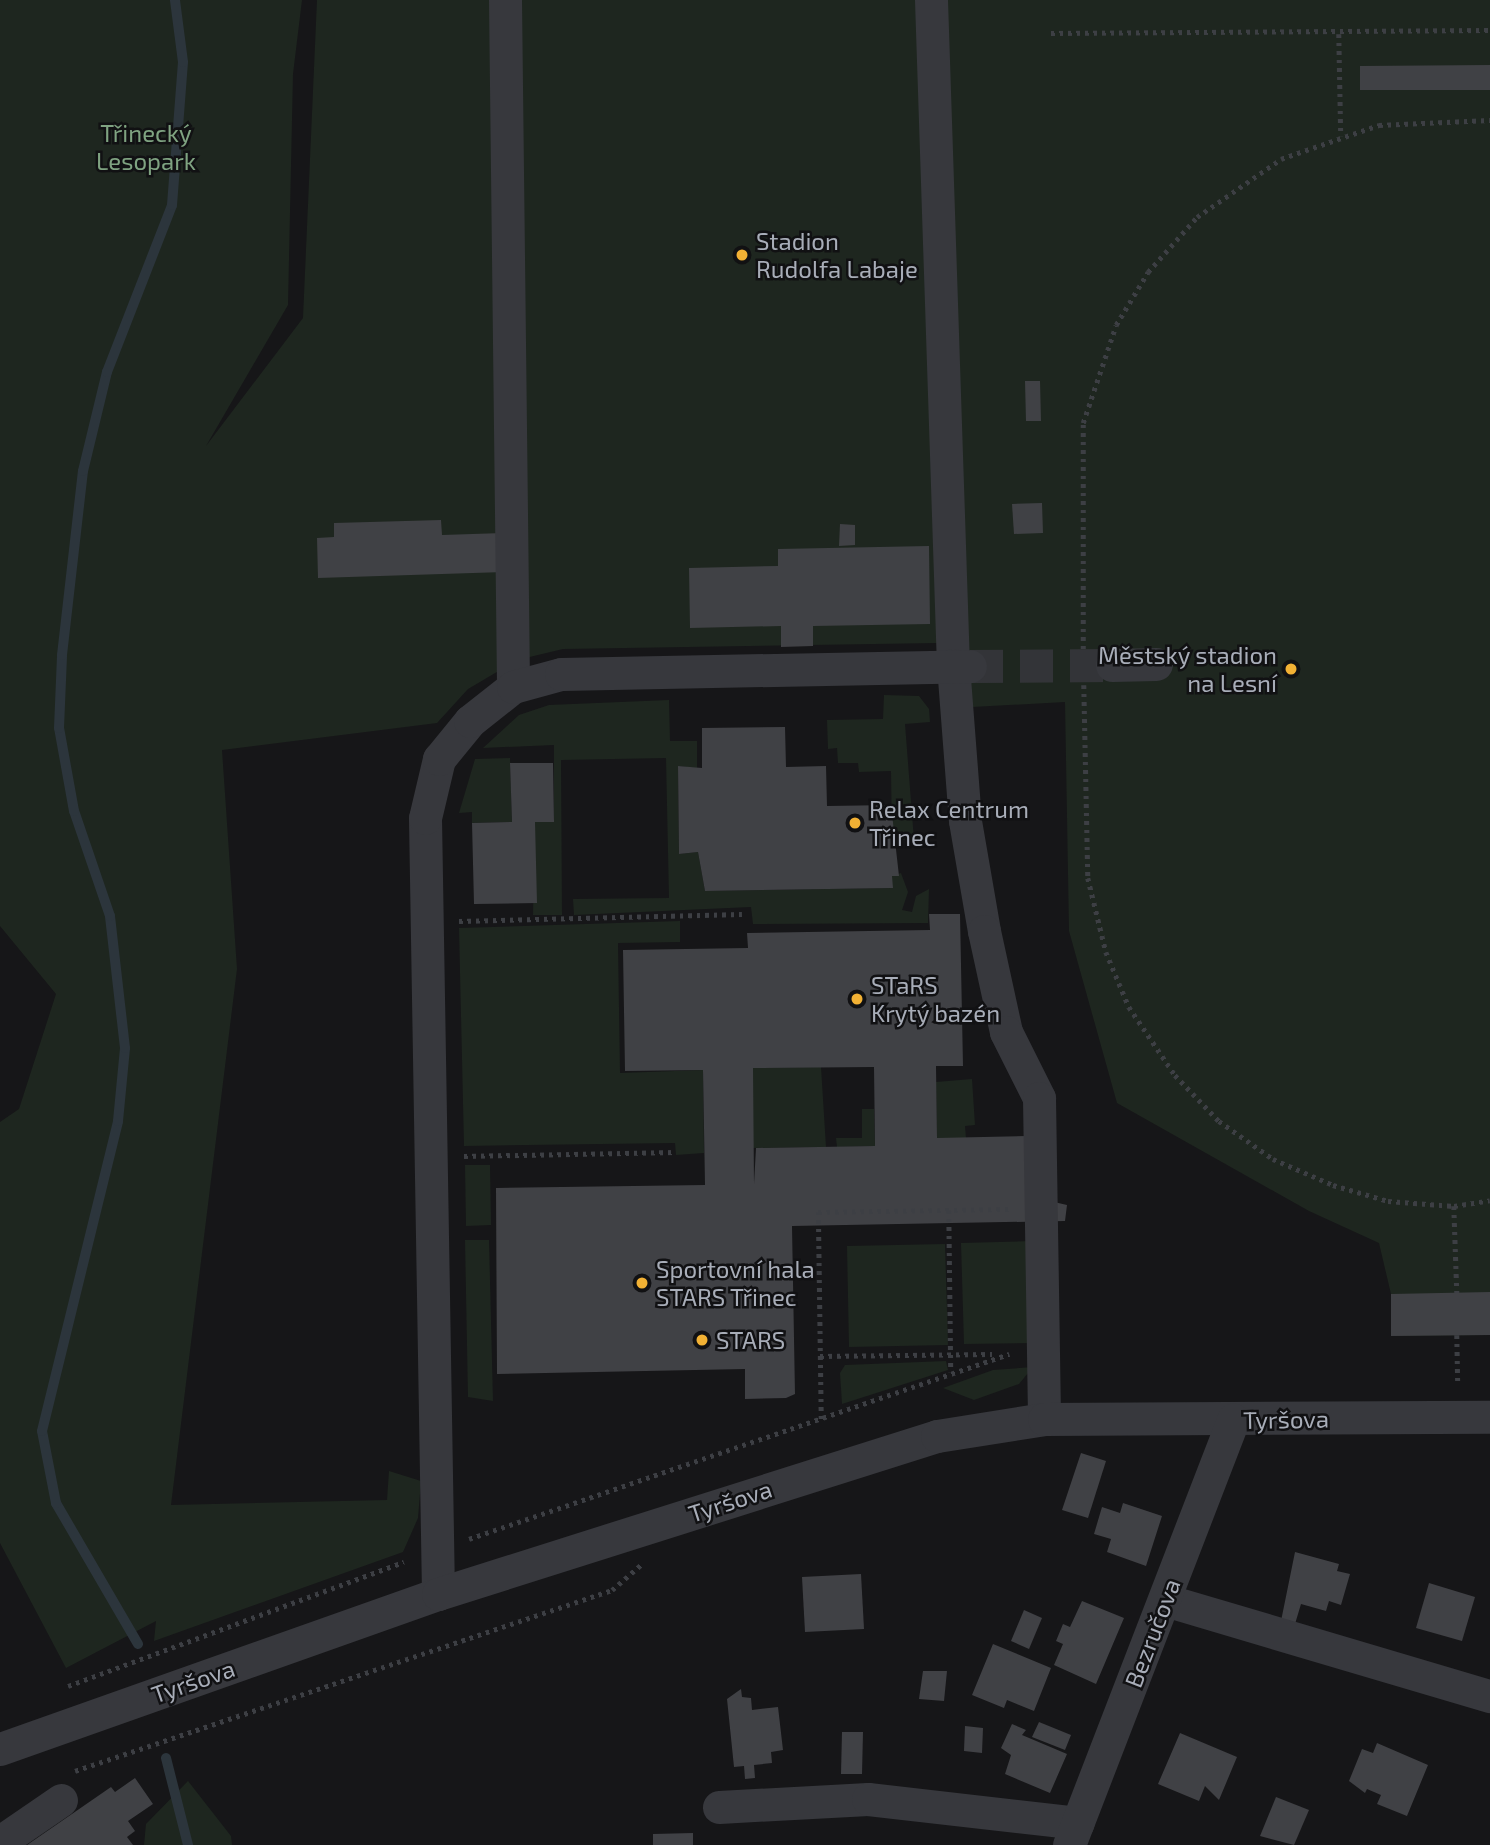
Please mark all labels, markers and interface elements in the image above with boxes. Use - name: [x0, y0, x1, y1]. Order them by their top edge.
- park label: Třinecký Lesopark: [96, 119, 196, 175]
- place label: Stadion Rudolfa Labaje: [756, 227, 918, 283]
- marker: Stadion Rudolfa Labaje: [734, 247, 750, 263]
- place label: Městský stadion na Lesní: [1097, 641, 1277, 697]
- marker: Městský stadion na Lesní: [1283, 661, 1299, 677]
- place label: Relax Centrum Třinec: [869, 795, 1029, 851]
- marker: Relax Centrum Třinec: [847, 815, 863, 831]
- place label: STaRS Krytý bazén: [871, 971, 1001, 1027]
- marker: STaRS Krytý bazén: [849, 991, 865, 1007]
- place label: Sportovní hala STARS Třinec: [656, 1255, 815, 1311]
- marker: Sportovní hala STARS Třinec: [634, 1275, 650, 1291]
- place label: STARS: [716, 1326, 785, 1354]
- marker: STARS: [694, 1332, 710, 1348]
- street label: Tyršova: [1243, 1404, 1329, 1434]
- street label: Tyršova: [685, 1474, 775, 1528]
- street label: Bezručova: [1118, 1575, 1186, 1691]
- street label: Tyršova: [148, 1653, 238, 1709]

